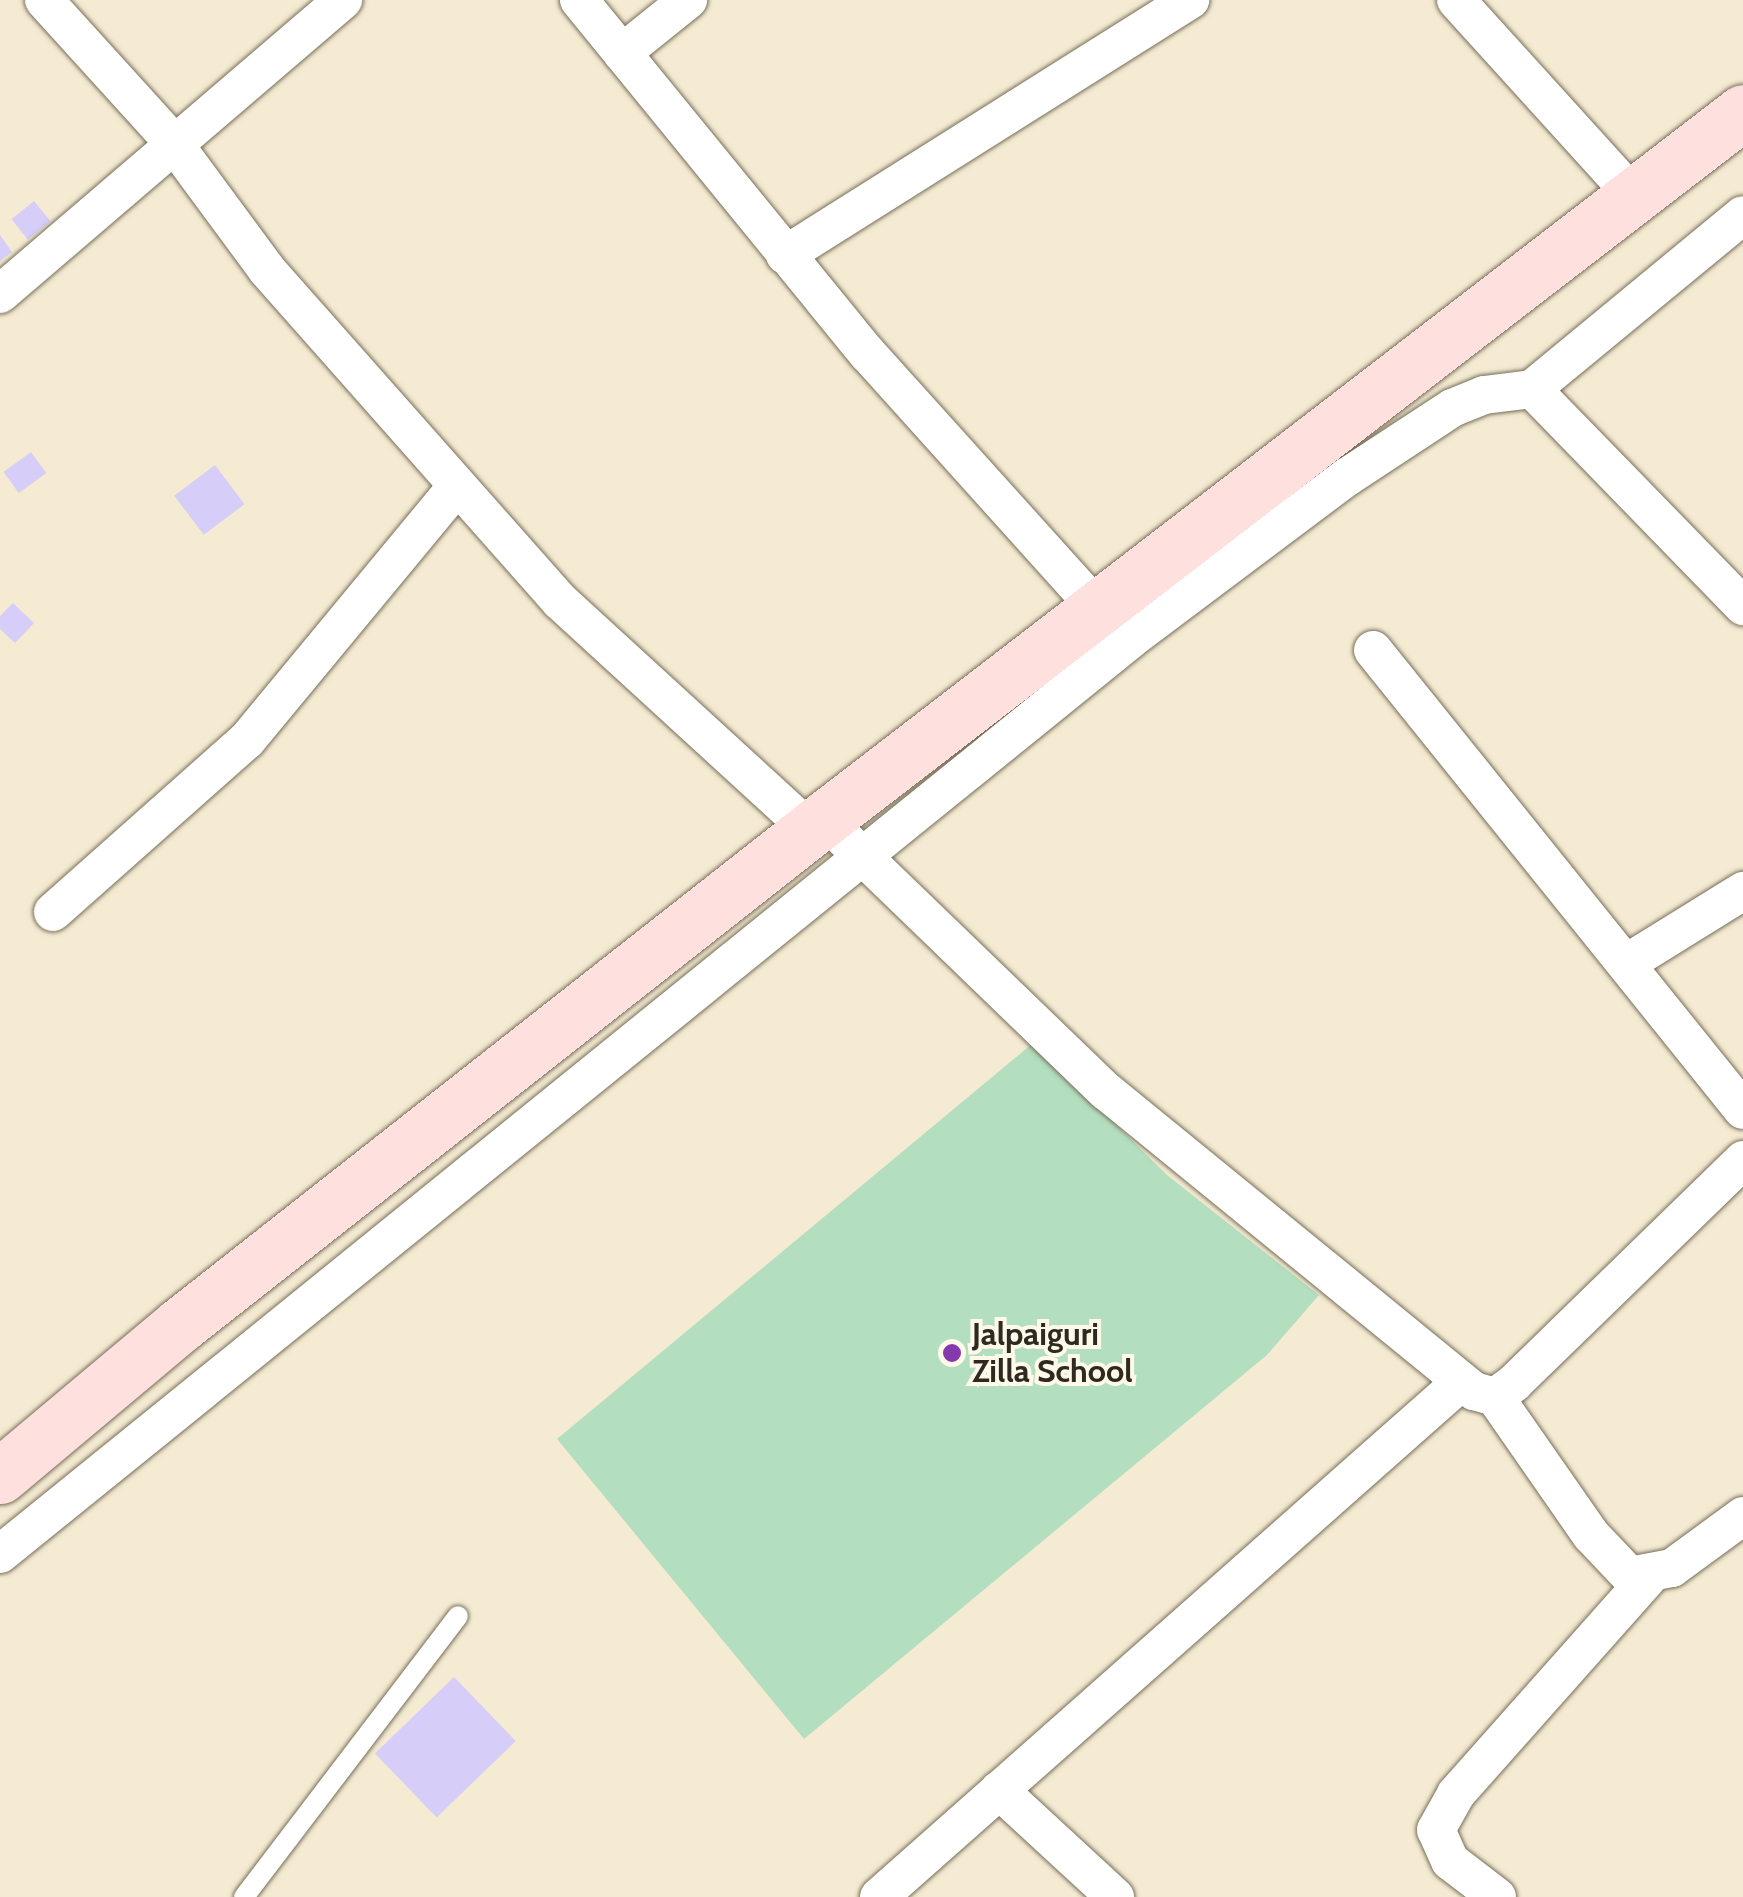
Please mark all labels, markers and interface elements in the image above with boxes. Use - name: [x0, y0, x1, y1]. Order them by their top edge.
- place label: Jalpaiguri Zilla School: [972, 1316, 1133, 1391]
- marker: Jalpaiguri Zilla School: [941, 1342, 963, 1364]

